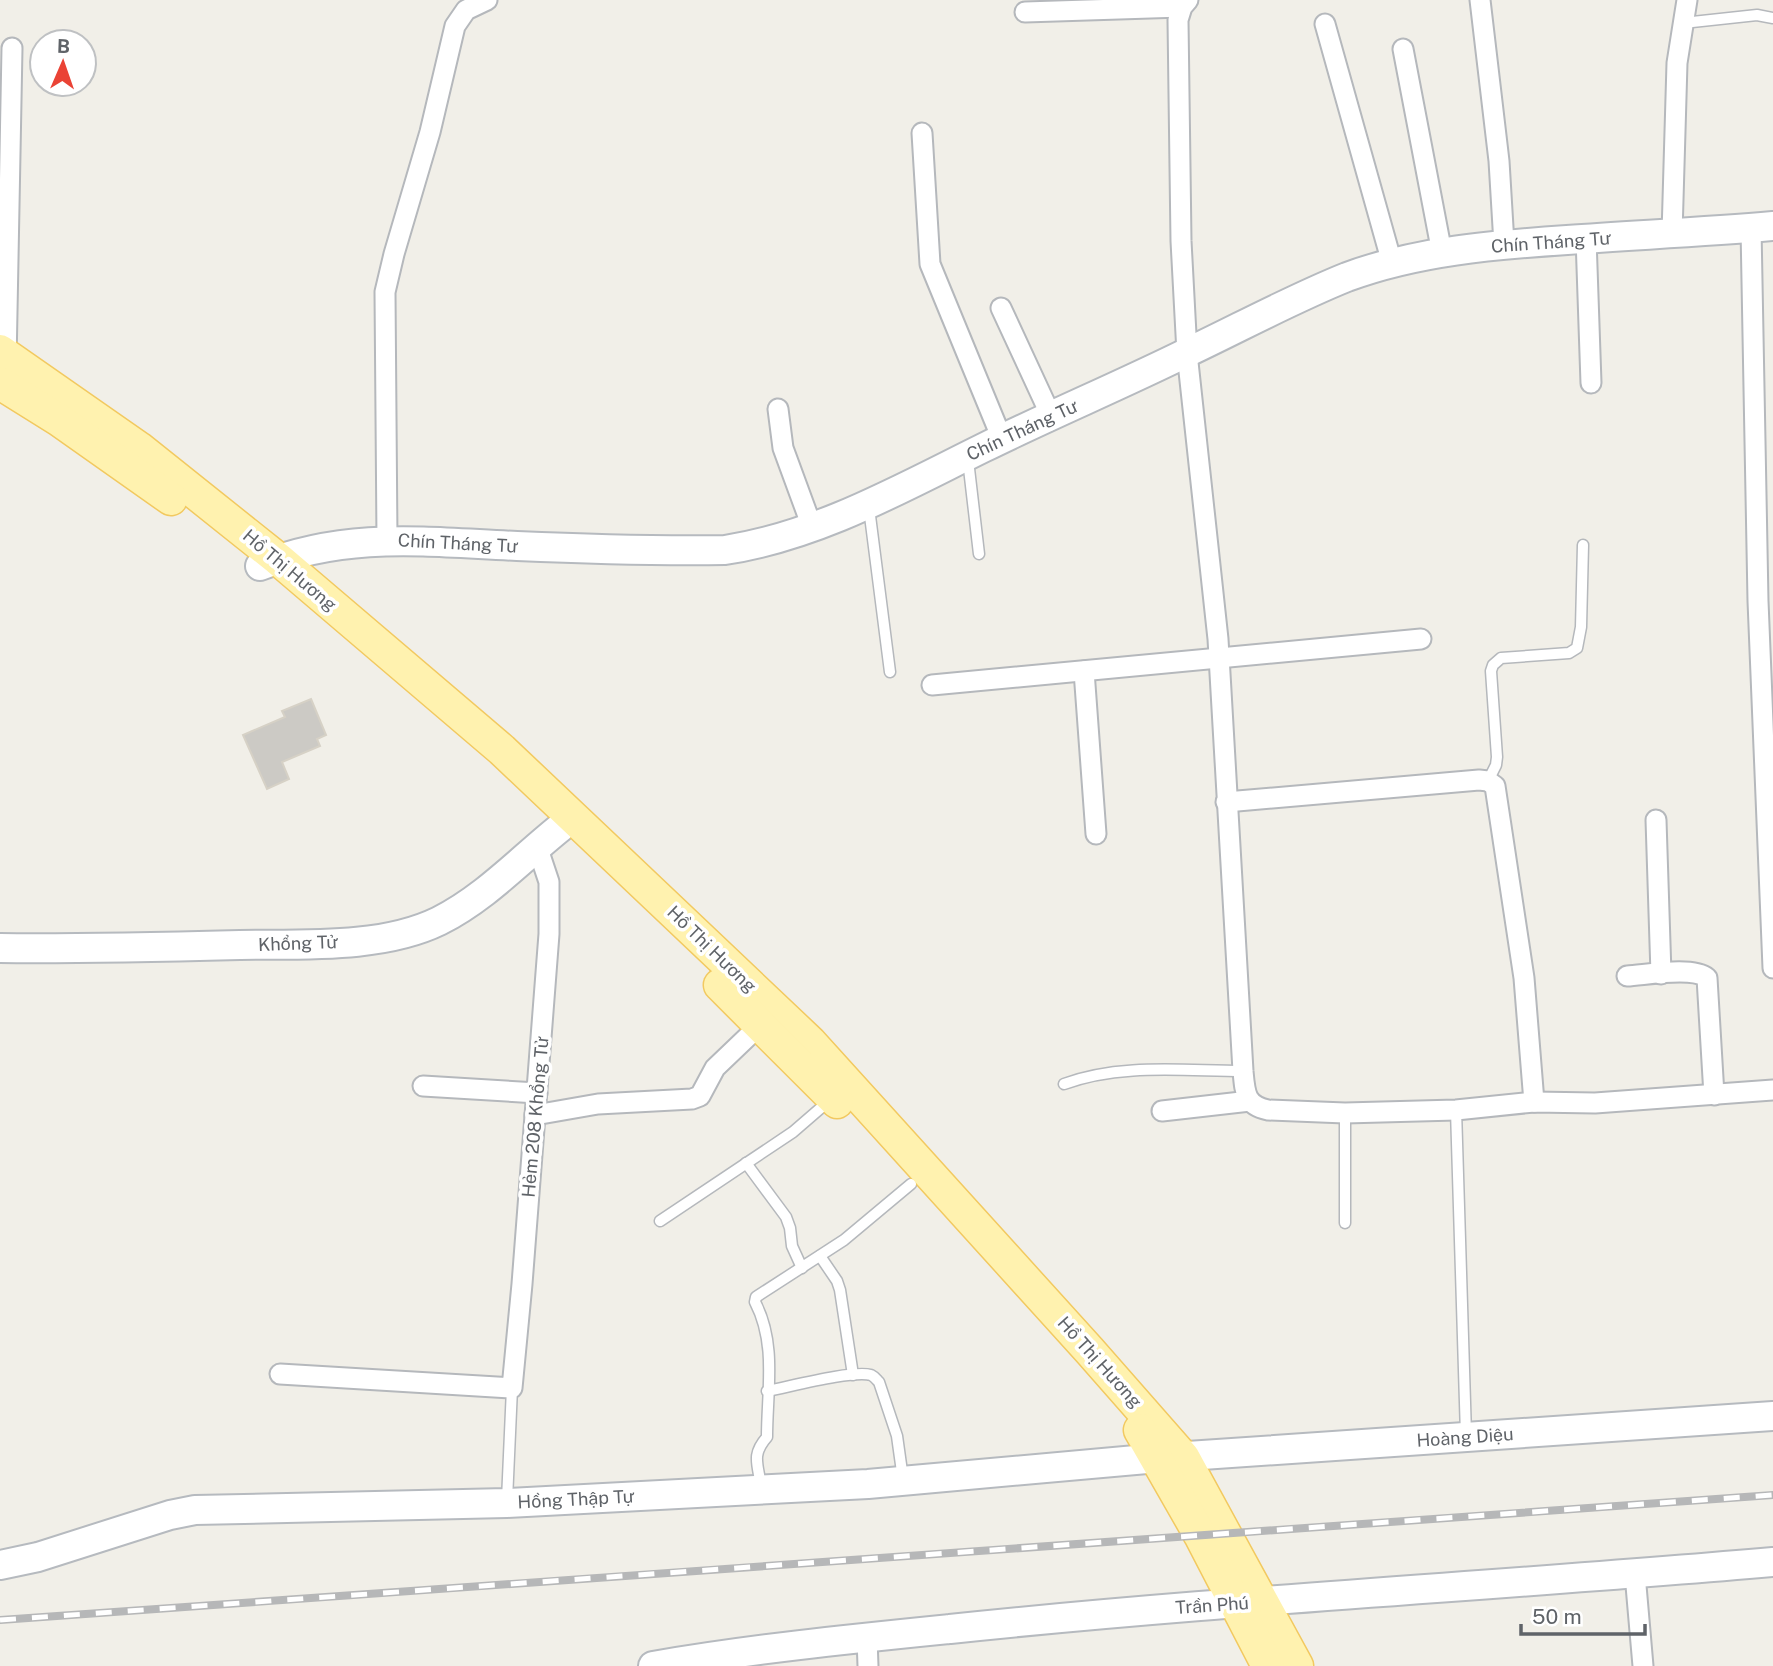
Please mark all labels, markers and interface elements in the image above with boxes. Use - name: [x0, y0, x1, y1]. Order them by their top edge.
- north arrow: [28, 28, 98, 98]
- text: B: [57, 35, 70, 57]
- street label: Chín Tháng Tư: [1490, 227, 1612, 257]
- street label: Chín Tháng Tư: [963, 395, 1081, 465]
- street label: Hồ Thị Hương: [239, 525, 341, 615]
- street label: Chín Tháng Tư: [397, 529, 519, 557]
- street label: Hồ Thị Hương: [663, 901, 761, 997]
- street label: Khổng Tử: [258, 931, 339, 955]
- street label: Hẻm 208 Khổng Tử: [517, 1035, 553, 1198]
- street label: Hồ Thị Hương: [1054, 1312, 1146, 1412]
- street label: Hoàng Diệu: [1416, 1423, 1514, 1451]
- street label: Hồng Thập Tự: [517, 1485, 635, 1513]
- street label: Trần Phú: [1174, 1592, 1250, 1618]
- scale bar: [1521, 1592, 1645, 1636]
- text: 50 m: [1532, 1604, 1582, 1629]

